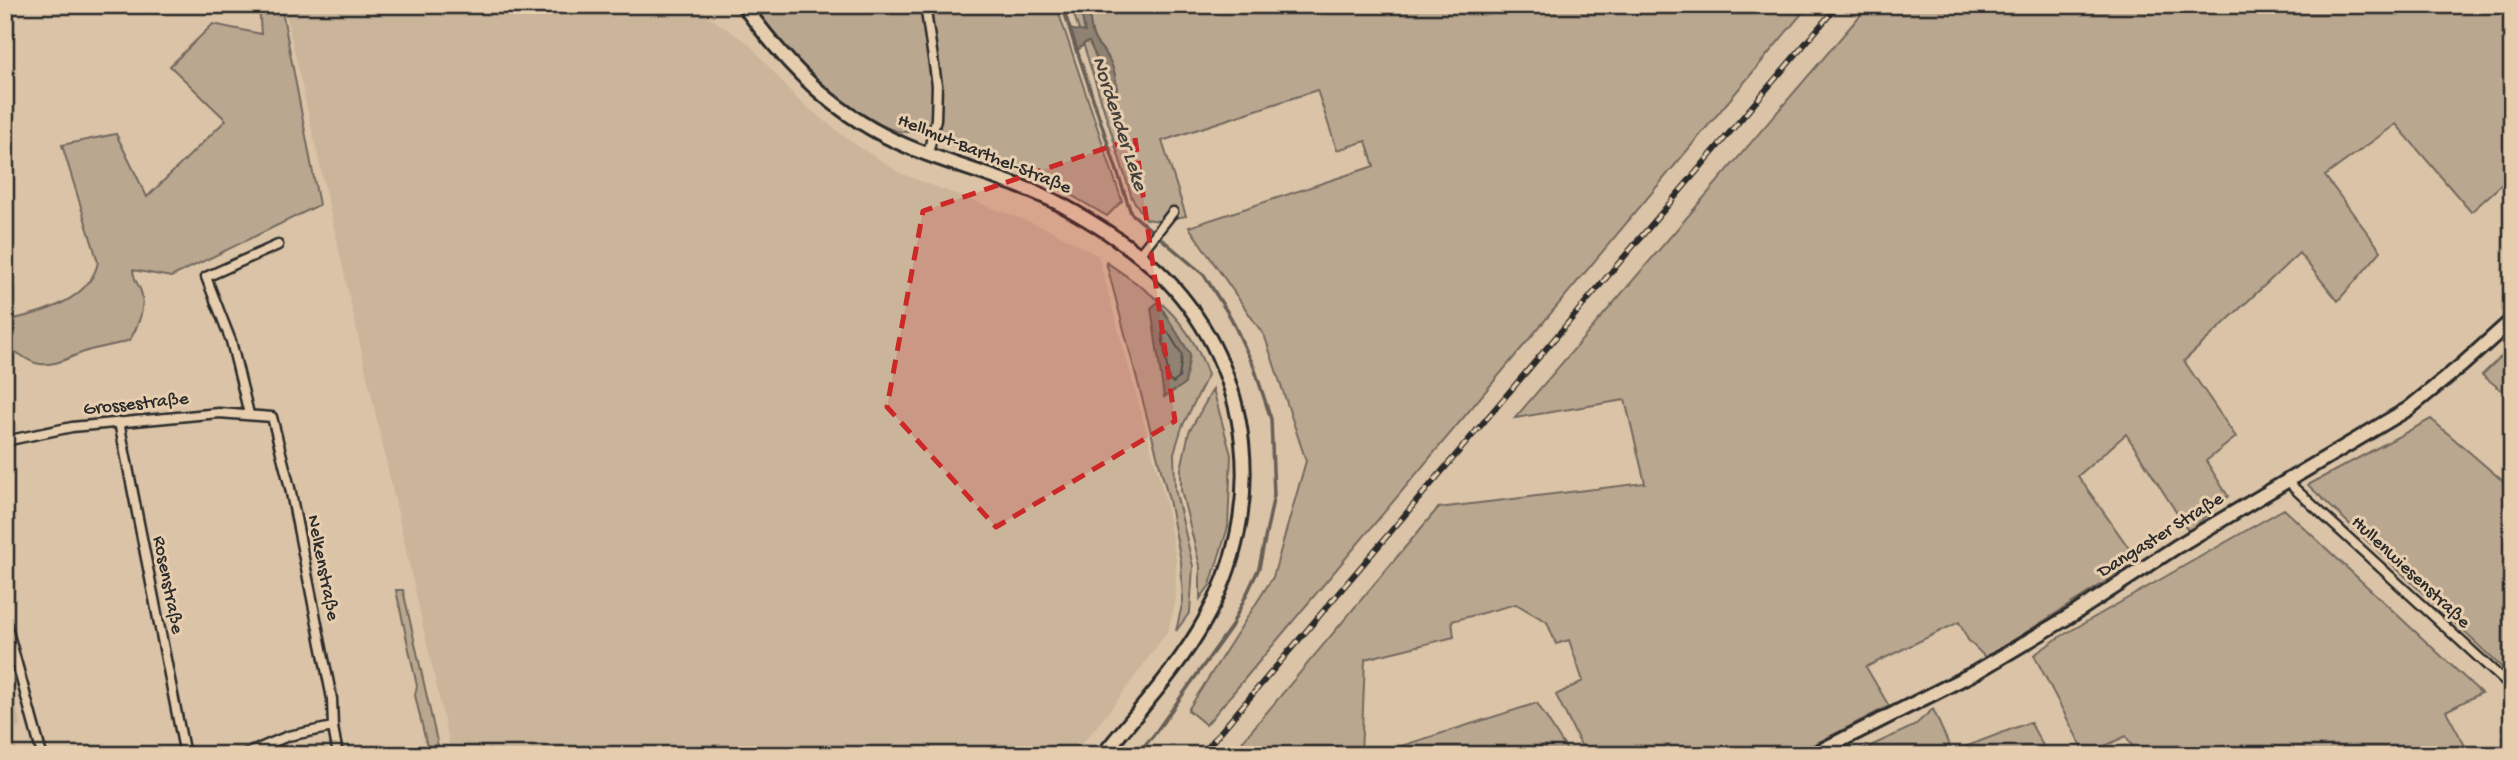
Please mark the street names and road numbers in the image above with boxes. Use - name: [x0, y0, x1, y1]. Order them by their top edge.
- street label: Hellmut-Barthel-Straße: [894, 110, 1074, 200]
- street label: Grossestraße: [82, 388, 190, 422]
- street label: Dangaster Straße: [2092, 488, 2228, 585]
- street label: Hullenwiesenstraße: [2346, 512, 2475, 634]
- street label: Nelkenstraße: [300, 513, 344, 623]
- street label: Rosenstraße: [146, 534, 188, 636]

